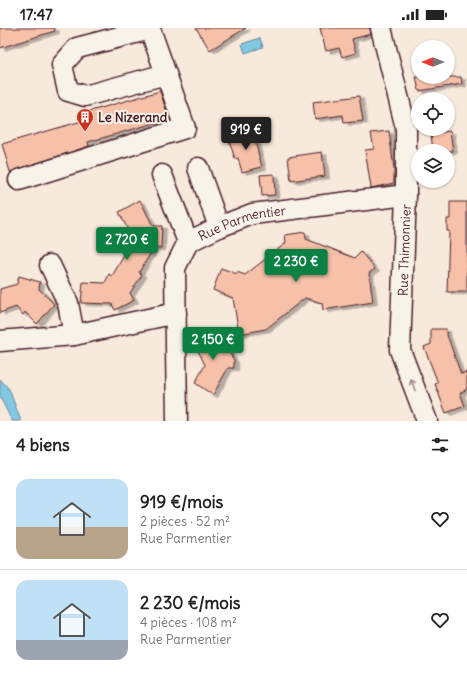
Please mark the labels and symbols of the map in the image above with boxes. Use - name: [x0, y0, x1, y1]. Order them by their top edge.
- north arrow: [411, 40, 455, 84]
- building icon: Le Nizerand: [75, 107, 95, 132]
- place label: Le Nizerand: [98, 109, 168, 126]
- pin: 919 €: [218, 117, 274, 151]
- street label: Rue Parmentier: [195, 202, 287, 245]
- street label: Rue Thimonnier: [394, 203, 415, 296]
- pin: 2 720 €: [90, 227, 164, 261]
- pin: 2 230 €: [259, 249, 333, 283]
- pin: 2 150 €: [176, 327, 250, 361]
- one-way arrow: [408, 379, 416, 391]

